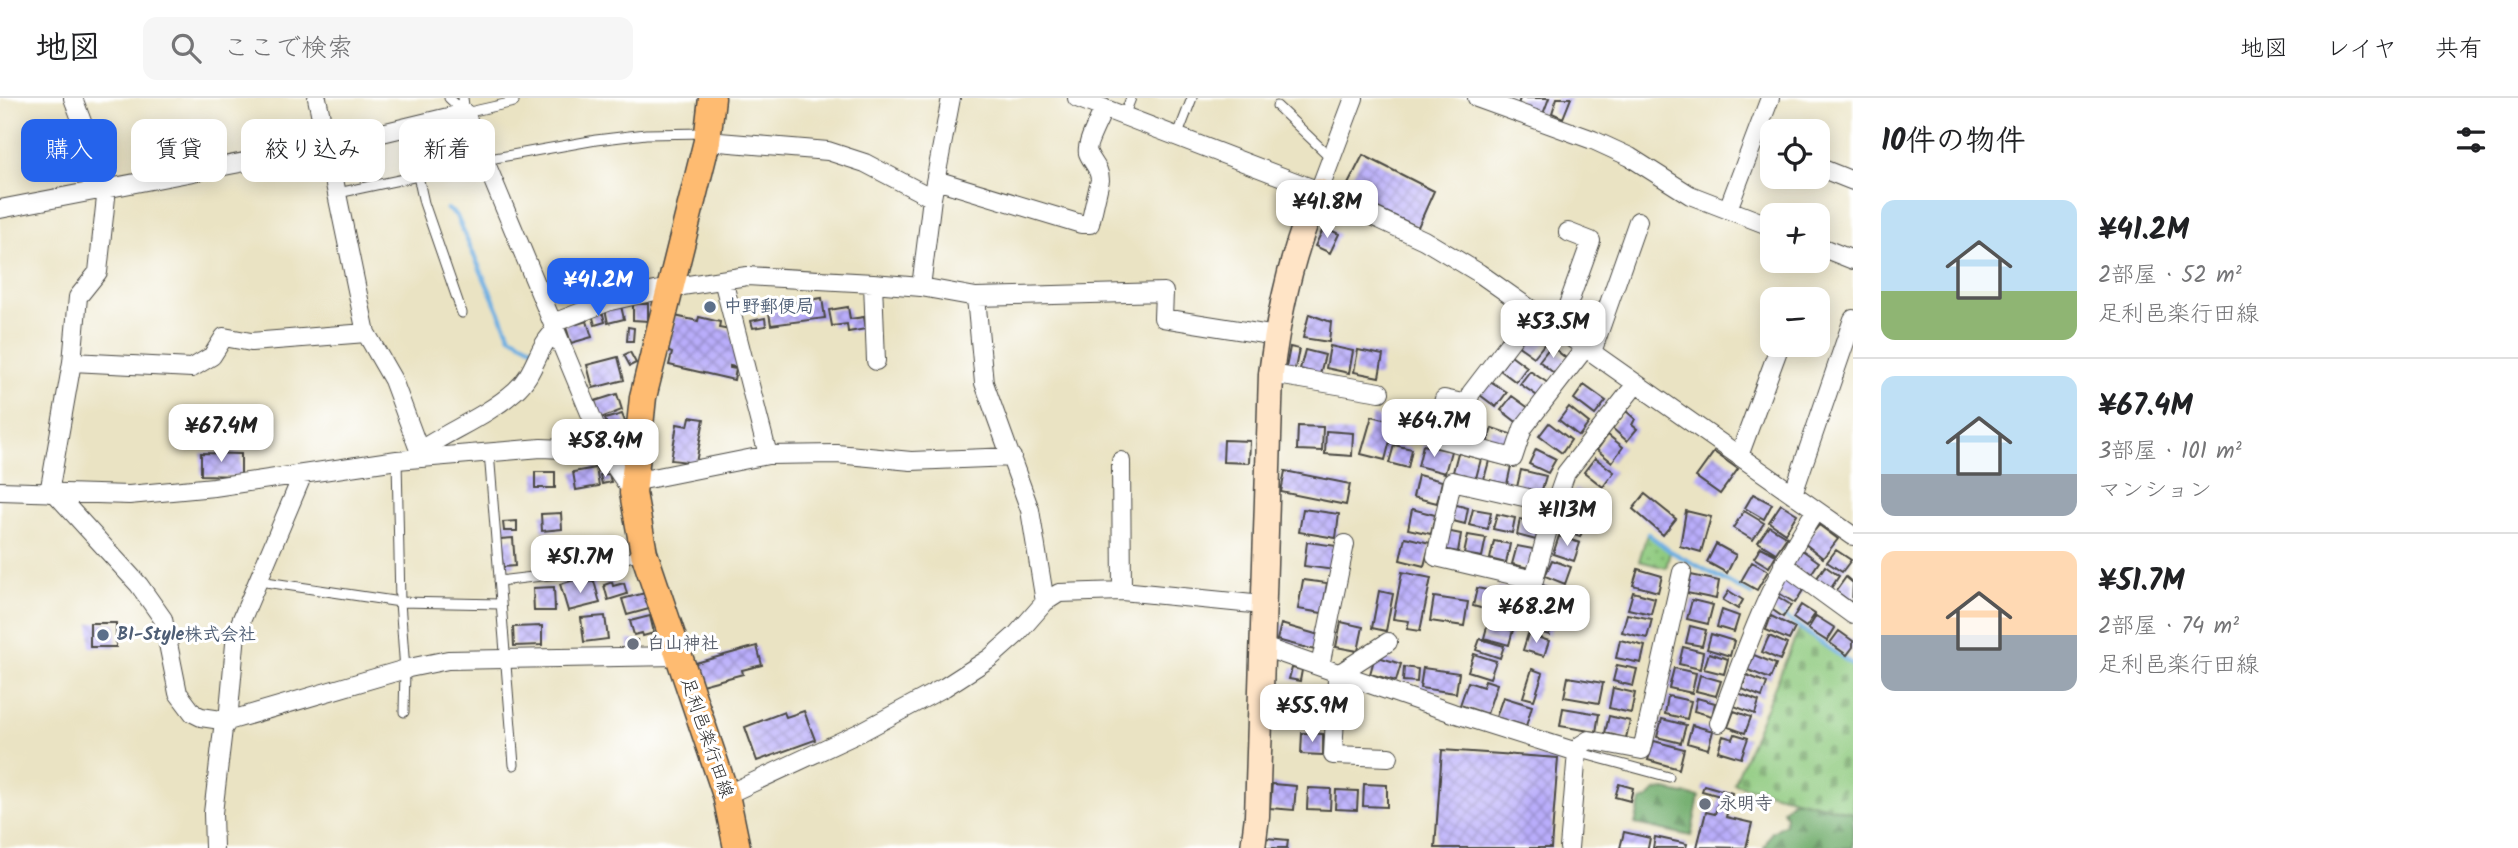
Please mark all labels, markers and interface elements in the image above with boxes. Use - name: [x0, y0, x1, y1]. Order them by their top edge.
- search box: [143, 17, 633, 80]
- text: 地図: [35, 23, 101, 76]
- text: ここで検索: [223, 28, 353, 70]
- icon: search: [167, 29, 205, 67]
- text: 地図: [2240, 30, 2288, 69]
- text: レイヤ: [2326, 30, 2397, 69]
- text: 共有: [2435, 30, 2483, 69]
- text: 10件の物件: [1881, 118, 2025, 166]
- chip: 購入: [21, 119, 117, 182]
- chip: 賃貸: [131, 119, 227, 182]
- chip: 絞り込み: [241, 119, 385, 182]
- chip: 新着: [399, 119, 495, 182]
- map controls: [1760, 119, 1830, 357]
- button: locate: [1760, 119, 1830, 189]
- icon: filters: [2452, 121, 2490, 159]
- pin: ¥41.8M: [1270, 180, 1384, 240]
- text: ¥41.8M: [1292, 185, 1362, 221]
- button: +: [1760, 203, 1830, 273]
- text: ¥41.2M: [2098, 207, 2189, 255]
- icon: home: [1937, 228, 2021, 312]
- pin: ¥41.2M: [541, 258, 655, 318]
- text: 2部屋 · 52 m²: [2098, 258, 2242, 294]
- text: ¥41.2M: [563, 263, 633, 299]
- button: −: [1760, 287, 1830, 357]
- place label: 中野郵便局: [724, 293, 814, 322]
- text: 足利邑楽行田線: [2098, 297, 2259, 333]
- marker: 中野郵便局: [702, 299, 718, 315]
- pin: ¥53.5M: [1496, 300, 1610, 360]
- text: ¥53.5M: [1517, 305, 1589, 341]
- text: ¥67.4M: [2098, 383, 2193, 431]
- pin: ¥64.7M: [1377, 400, 1491, 459]
- pin: ¥67.4M: [164, 404, 278, 464]
- text: ¥64.7M: [1398, 404, 1470, 440]
- icon: home: [1937, 404, 2021, 488]
- text: ¥67.4M: [185, 409, 257, 445]
- pin: ¥58.4M: [548, 420, 662, 479]
- text: ¥58.4M: [568, 424, 642, 460]
- text: 3部屋 · 101 m²: [2098, 434, 2242, 470]
- text: マンション: [2098, 473, 2212, 509]
- pin: ¥113M: [1518, 489, 1616, 548]
- text: ¥113M: [1538, 493, 1596, 529]
- pin: ¥51.7M: [523, 536, 637, 595]
- text: ¥51.7M: [547, 540, 613, 576]
- text: ¥51.7M: [2098, 558, 2185, 606]
- icon: home: [1937, 579, 2021, 663]
- pin: ¥68.2M: [1479, 586, 1593, 645]
- text: ¥68.2M: [1498, 590, 1574, 626]
- text: 2部屋 · 74 m²: [2098, 609, 2239, 645]
- place label: BI-Style株式会社: [117, 621, 256, 650]
- marker: BI-Style株式会社: [95, 627, 111, 643]
- place label: 白山神社: [647, 630, 719, 659]
- marker: 白山神社: [625, 636, 641, 652]
- text: 足利邑楽行田線: [2098, 648, 2259, 684]
- street label: 足利邑楽行田線: [672, 674, 740, 802]
- pin: ¥55.9M: [1255, 684, 1369, 744]
- text: ¥55.9M: [1276, 689, 1348, 725]
- place label: 永明寺: [1719, 790, 1773, 819]
- marker: 永明寺: [1697, 796, 1713, 812]

